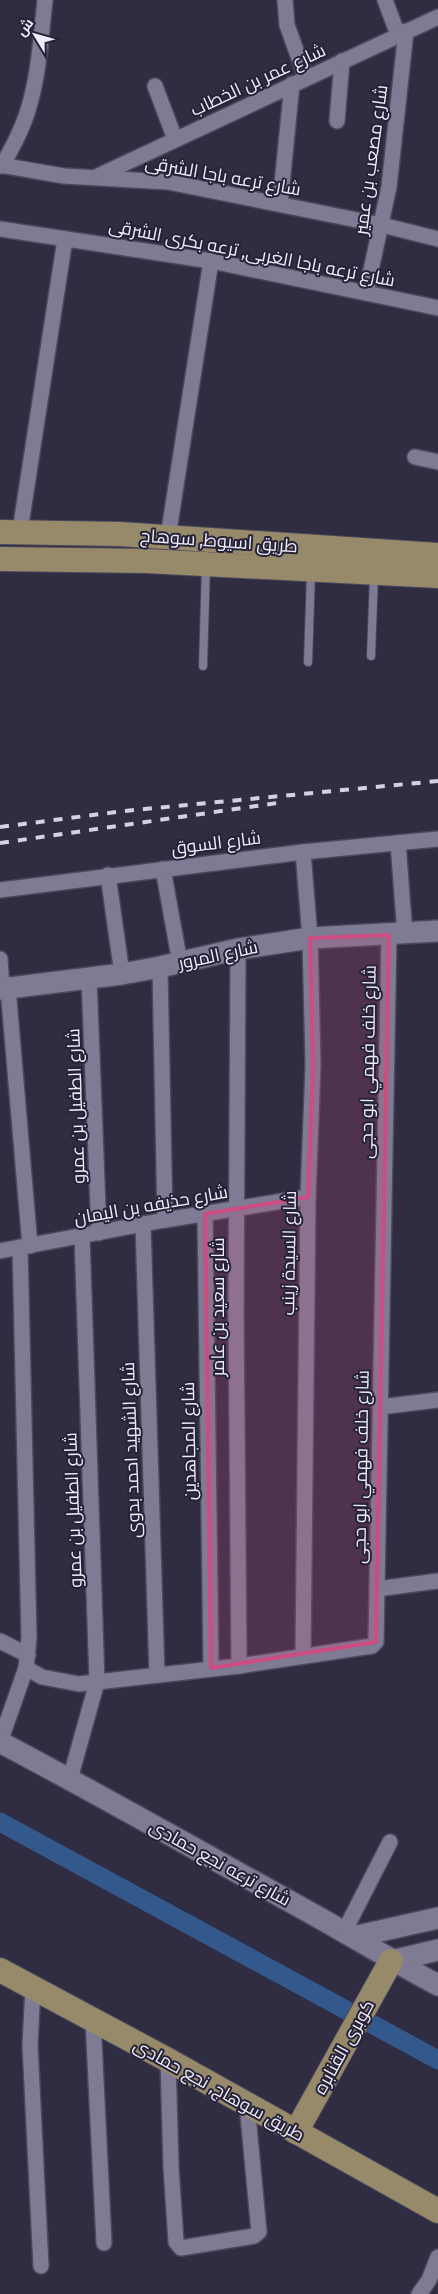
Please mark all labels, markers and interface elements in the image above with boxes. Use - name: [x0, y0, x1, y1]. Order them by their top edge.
- north arrow: [10, 10, 60, 60]
- text: ش: [13, 15, 37, 40]
- street label: شارع عمر بن الخطاب: [187, 39, 330, 122]
- street label: شارع مصعب بن عمير: [349, 83, 393, 238]
- street label: شارع ترعه باجا الشرقى: [143, 151, 303, 202]
- street label: شارع ترعه باجا الغربى, ترعه بكرى الشرقى: [107, 214, 397, 293]
- street label: طريق اسيوط, سوهاج: [139, 525, 299, 558]
- street label: شارع السوق: [170, 827, 262, 860]
- street label: شارع المرور: [175, 936, 260, 975]
- street label: شارع خلف فهمي ابو حجى: [355, 965, 384, 1159]
- street label: شارع الطفيل بن عمرو: [62, 1028, 91, 1184]
- street label: شارع حذيفه بن اليمان: [72, 1181, 230, 1230]
- street label: شارع السيدة زينب: [277, 1190, 302, 1316]
- street label: شارع سعيد بن عامر: [207, 1237, 230, 1378]
- street label: شارع الشهيد احمد بدوى: [117, 1361, 146, 1539]
- street label: شارع خلف فهمي ابو حجى: [348, 1370, 377, 1564]
- street label: شارع المجاهدين: [177, 1382, 202, 1500]
- street label: شارع الطفيل بن عمرو: [59, 1432, 88, 1588]
- street label: شارع ترعه نجع حمادى: [145, 1815, 294, 1912]
- street label: كوبرى القنابره: [309, 1996, 379, 2098]
- street label: طريق سوهاج, نجع حمادى: [129, 2034, 308, 2147]

